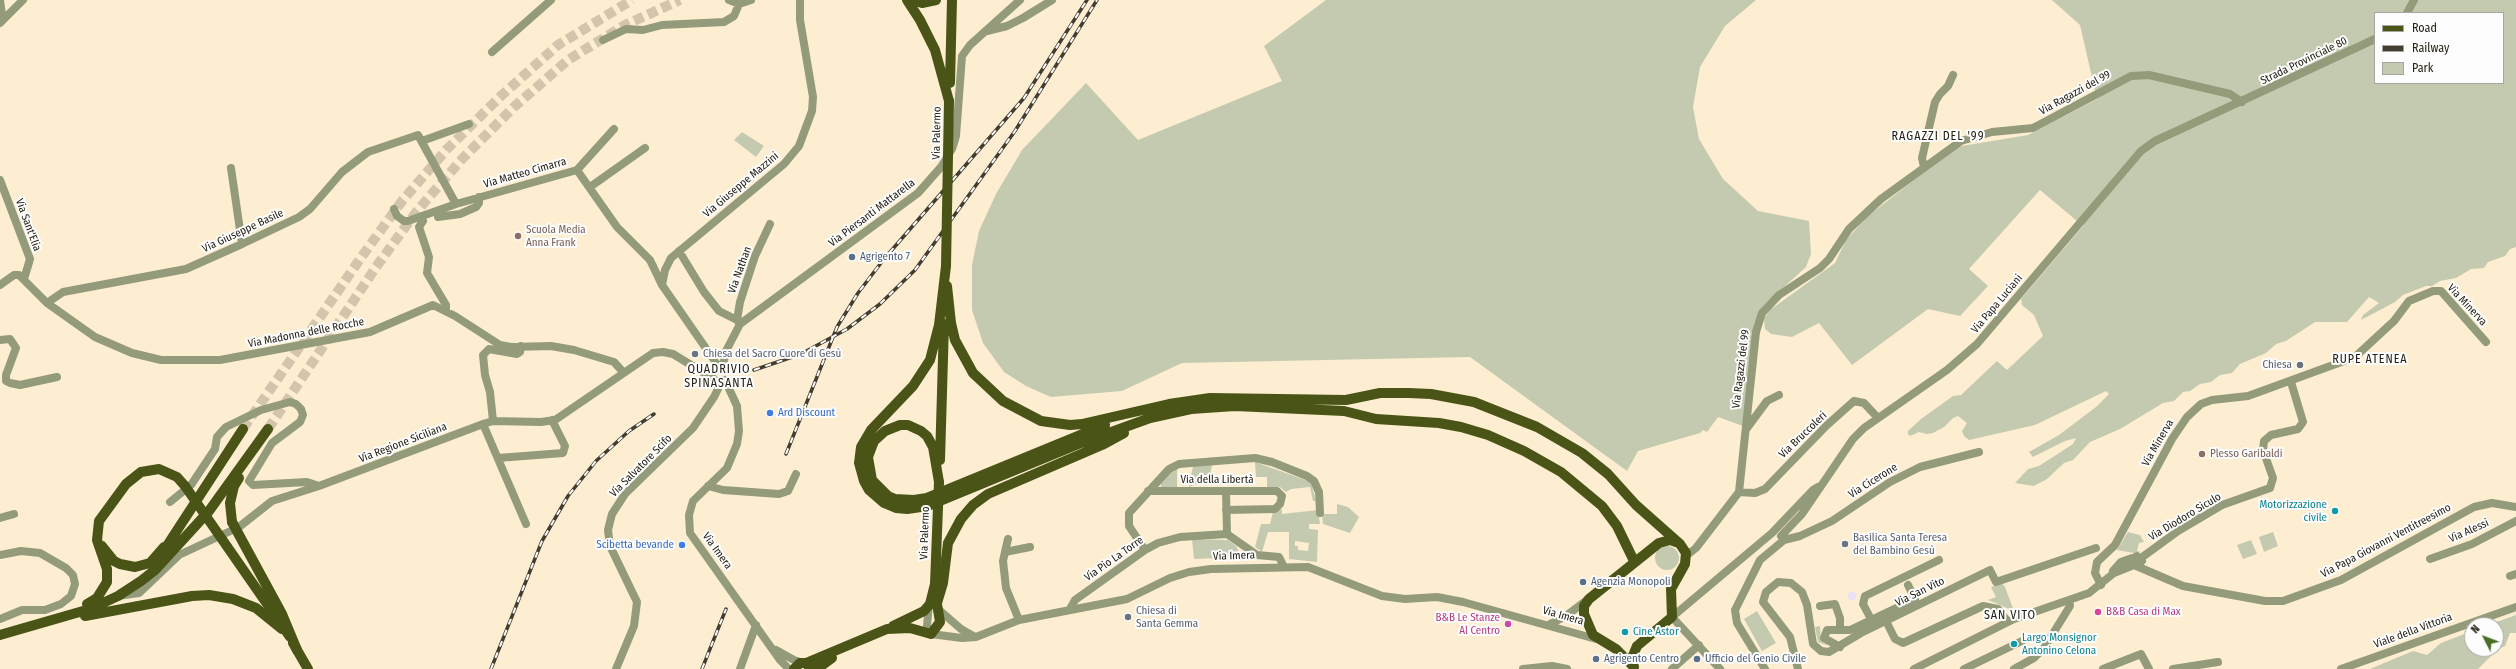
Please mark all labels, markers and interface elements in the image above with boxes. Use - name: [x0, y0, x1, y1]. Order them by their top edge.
- legend: [2374, 12, 2504, 84]
- text: Road: [2412, 21, 2437, 35]
- street label: Strada Provinciale 80: [2258, 34, 2350, 88]
- text: Railway: [2412, 41, 2449, 55]
- text: Park: [2412, 61, 2433, 75]
- street label: Via Ragazzi del 99: [2037, 68, 2113, 118]
- street label: Via Palermo: [930, 106, 944, 160]
- district label: RAGAZZI DEL '99: [1892, 130, 1984, 144]
- street label: Via Giuseppe Mazzini: [701, 150, 781, 220]
- street label: Via Matteo Cimarra: [482, 155, 568, 191]
- street label: Via Piersanti Mattarella: [826, 176, 918, 250]
- street label: Via Sant'Elia: [12, 197, 44, 253]
- street label: Via Giuseppe Basile: [200, 206, 286, 256]
- place label: Scuola Media Anna Frank: [526, 223, 586, 249]
- marker: Scuola Media Anna Frank: [513, 231, 523, 241]
- street label: Via Nathan: [725, 245, 755, 295]
- place label: Agrigento 7: [860, 250, 910, 264]
- marker: Agrigento 7: [847, 252, 857, 262]
- street label: Via Papa Luciani: [1969, 272, 2025, 336]
- street label: Via Minerva: [2444, 281, 2490, 329]
- street label: Via Madonna delle Rocche: [247, 315, 365, 351]
- street label: Via Ragazzi del 99: [1730, 329, 1752, 409]
- place label: Chiesa del Sacro Cuore di Gesù: [703, 347, 841, 361]
- marker: Chiesa del Sacro Cuore di Gesù: [690, 349, 700, 359]
- district label: RUPE ATENEA: [2332, 353, 2408, 367]
- place label: Chiesa: [2263, 358, 2292, 372]
- marker: Chiesa: [2295, 360, 2305, 370]
- district label: QUADRIVIO SPINASANTA: [684, 363, 754, 391]
- place label: Ard Discount: [778, 406, 835, 420]
- marker: Ard Discount: [765, 408, 775, 418]
- street label: Via Bruccoleri: [1776, 409, 1830, 461]
- street label: Via Minerva: [2139, 417, 2177, 469]
- street label: Via Regione Siciliana: [357, 420, 449, 466]
- street label: Via Salvatore Scifo: [607, 432, 675, 500]
- place label: Plesso Garibaldi: [2210, 447, 2282, 461]
- marker: Plesso Garibaldi: [2197, 449, 2207, 459]
- street label: Via Cicerone: [1846, 461, 1900, 501]
- street label: Via della Libertà: [1180, 473, 1254, 487]
- street label: Via Diodoro Siculo: [2146, 490, 2224, 544]
- place label: Motorizzazione civile: [2259, 498, 2327, 524]
- street label: Via Papa Giovanni Ventitreesimo: [2319, 501, 2453, 581]
- street label: Via Palermo: [917, 506, 933, 560]
- marker: Motorizzazione civile: [2330, 506, 2340, 516]
- street label: Via Alessi: [2447, 516, 2491, 546]
- street label: Via Imera: [699, 530, 735, 572]
- place label: Basilica Santa Teresa del Bambino Gesù: [1853, 531, 1947, 557]
- street label: Via Pio La Torre: [1082, 534, 1146, 584]
- place label: Scibetta bevande: [596, 538, 674, 552]
- marker: Basilica Santa Teresa del Bambino Gesù: [1840, 539, 1850, 549]
- marker: Scibetta bevande: [677, 540, 687, 550]
- street label: Via Imera: [1213, 549, 1255, 563]
- street label: Via San Vito: [1893, 574, 1947, 610]
- place label: Agenzia Monopoli: [1591, 575, 1671, 589]
- marker: Agenzia Monopoli: [1578, 577, 1588, 587]
- place label: Chiesa di Santa Gemma: [1136, 604, 1198, 630]
- street label: Via Imera: [1541, 604, 1585, 628]
- place label: B&B Casa di Max: [2106, 605, 2181, 619]
- marker: B&B Casa di Max: [2093, 607, 2103, 617]
- district label: SAN VITO: [1984, 609, 2036, 623]
- place label: B&B Le Stanze Al Centro: [1436, 611, 1500, 637]
- street label: Viale della Vittoria: [2372, 611, 2454, 651]
- marker: Chiesa di Santa Gemma: [1123, 612, 1133, 622]
- north arrow: [2464, 617, 2504, 657]
- marker: B&B Le Stanze Al Centro: [1503, 619, 1513, 629]
- text: N: [2468, 623, 2482, 636]
- place label: Cine Astor: [1633, 625, 1679, 639]
- marker: Cine Astor: [1620, 627, 1630, 637]
- place label: Largo Monsignor Antonino Celona: [2022, 631, 2097, 657]
- marker: Largo Monsignor Antonino Celona: [2009, 639, 2019, 649]
- place label: Agrigento Centro: [1604, 652, 1679, 666]
- place label: Ufficio del Genio Civile: [1705, 652, 1806, 666]
- marker: Agrigento Centro: [1591, 654, 1601, 664]
- marker: Ufficio del Genio Civile: [1692, 654, 1702, 664]

